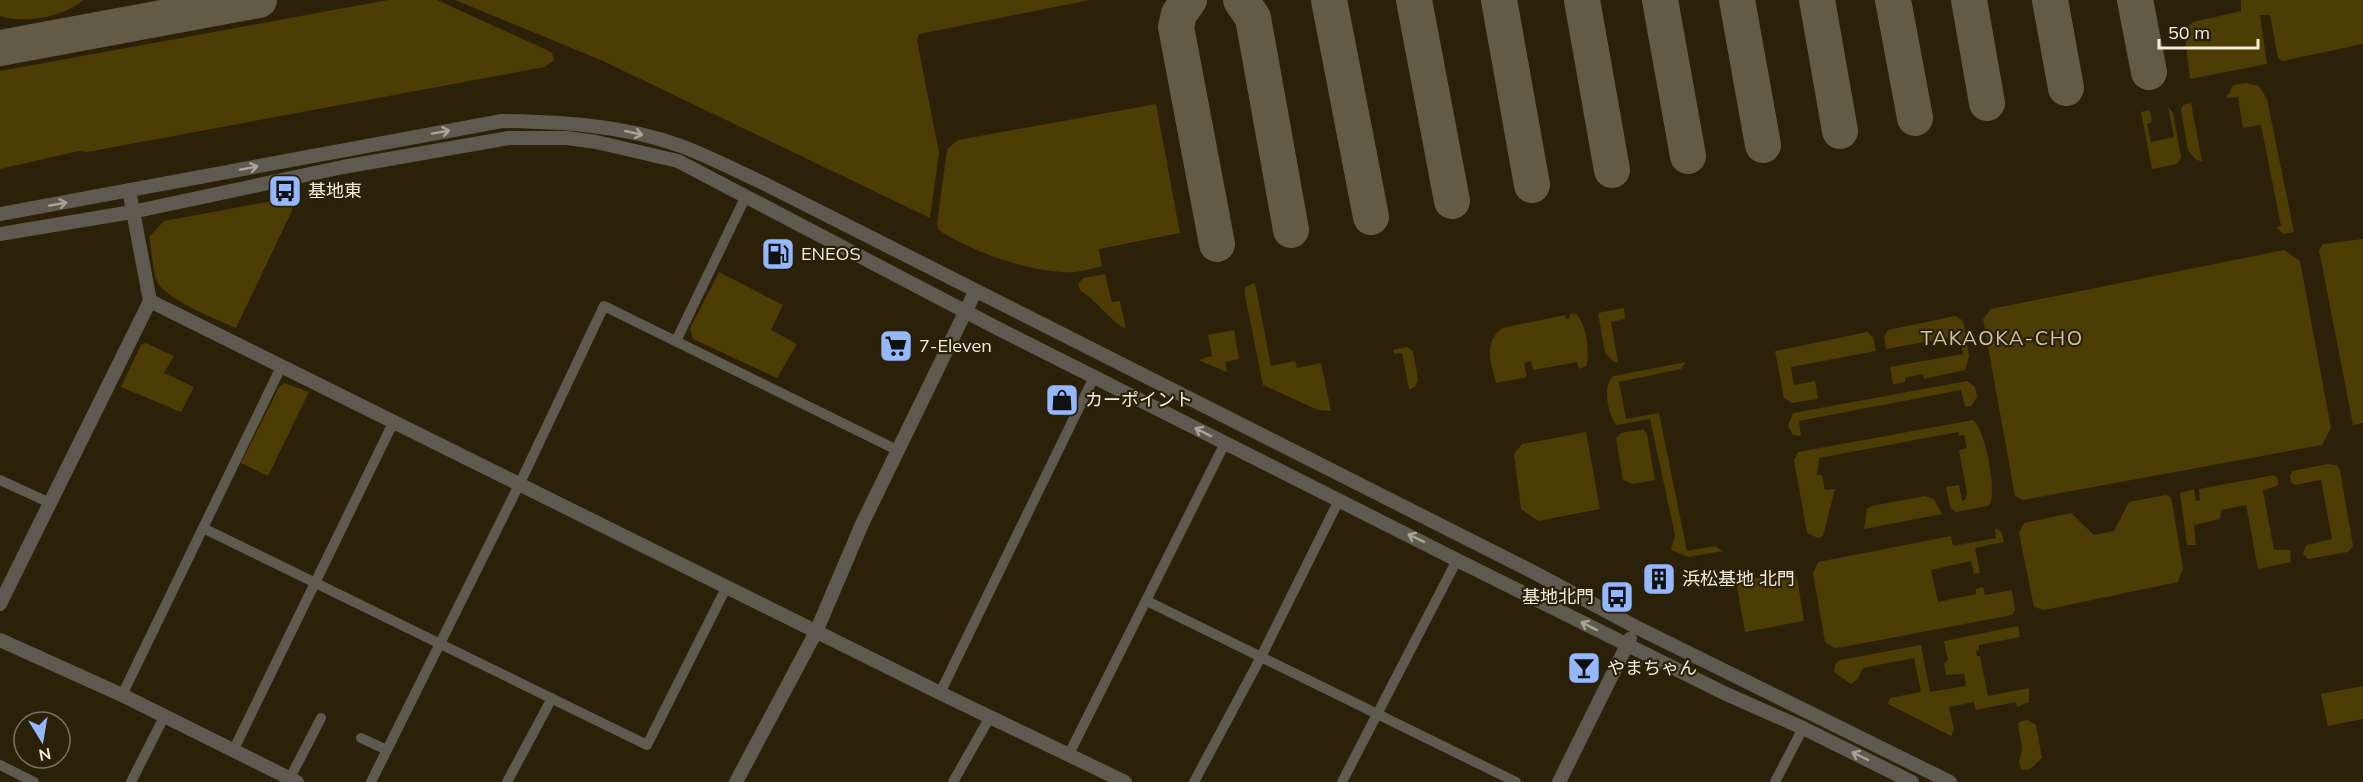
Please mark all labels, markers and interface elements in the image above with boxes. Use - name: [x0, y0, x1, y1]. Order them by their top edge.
- scale bar: [2159, 12, 2258, 50]
- text: 50 m: [2168, 21, 2210, 44]
- one-way arrow: [431, 126, 450, 137]
- one-way arrow: [624, 128, 643, 139]
- one-way arrow: [239, 162, 259, 173]
- bus stop icon: 基地東: [267, 173, 303, 209]
- place label: 基地東: [308, 179, 362, 202]
- one-way arrow: [47, 198, 67, 209]
- fuel station icon: ENEOS: [760, 236, 796, 272]
- place label: ENEOS: [801, 242, 861, 265]
- district label: TAKAOKA-CHO: [1920, 325, 2084, 350]
- supermarket icon: 7-Eleven: [878, 328, 914, 364]
- place label: 7-Eleven: [919, 334, 992, 357]
- shop icon: カーポイント: [1044, 382, 1080, 418]
- place label: カーポイント: [1085, 388, 1193, 411]
- one-way arrow: [1195, 426, 1213, 437]
- one-way arrow: [1407, 532, 1425, 543]
- building icon: 浜松基地 北門: [1641, 561, 1677, 597]
- place label: 浜松基地 北門: [1682, 567, 1795, 590]
- bus stop icon: 基地北門: [1599, 579, 1635, 615]
- place label: 基地北門: [1522, 585, 1594, 608]
- one-way arrow: [1581, 620, 1599, 632]
- bar icon: やまちゃん: [1566, 650, 1602, 686]
- place label: やまちゃん: [1607, 656, 1697, 679]
- north arrow: [12, 710, 72, 770]
- text: N: [37, 744, 53, 766]
- one-way arrow: [1851, 750, 1869, 761]

